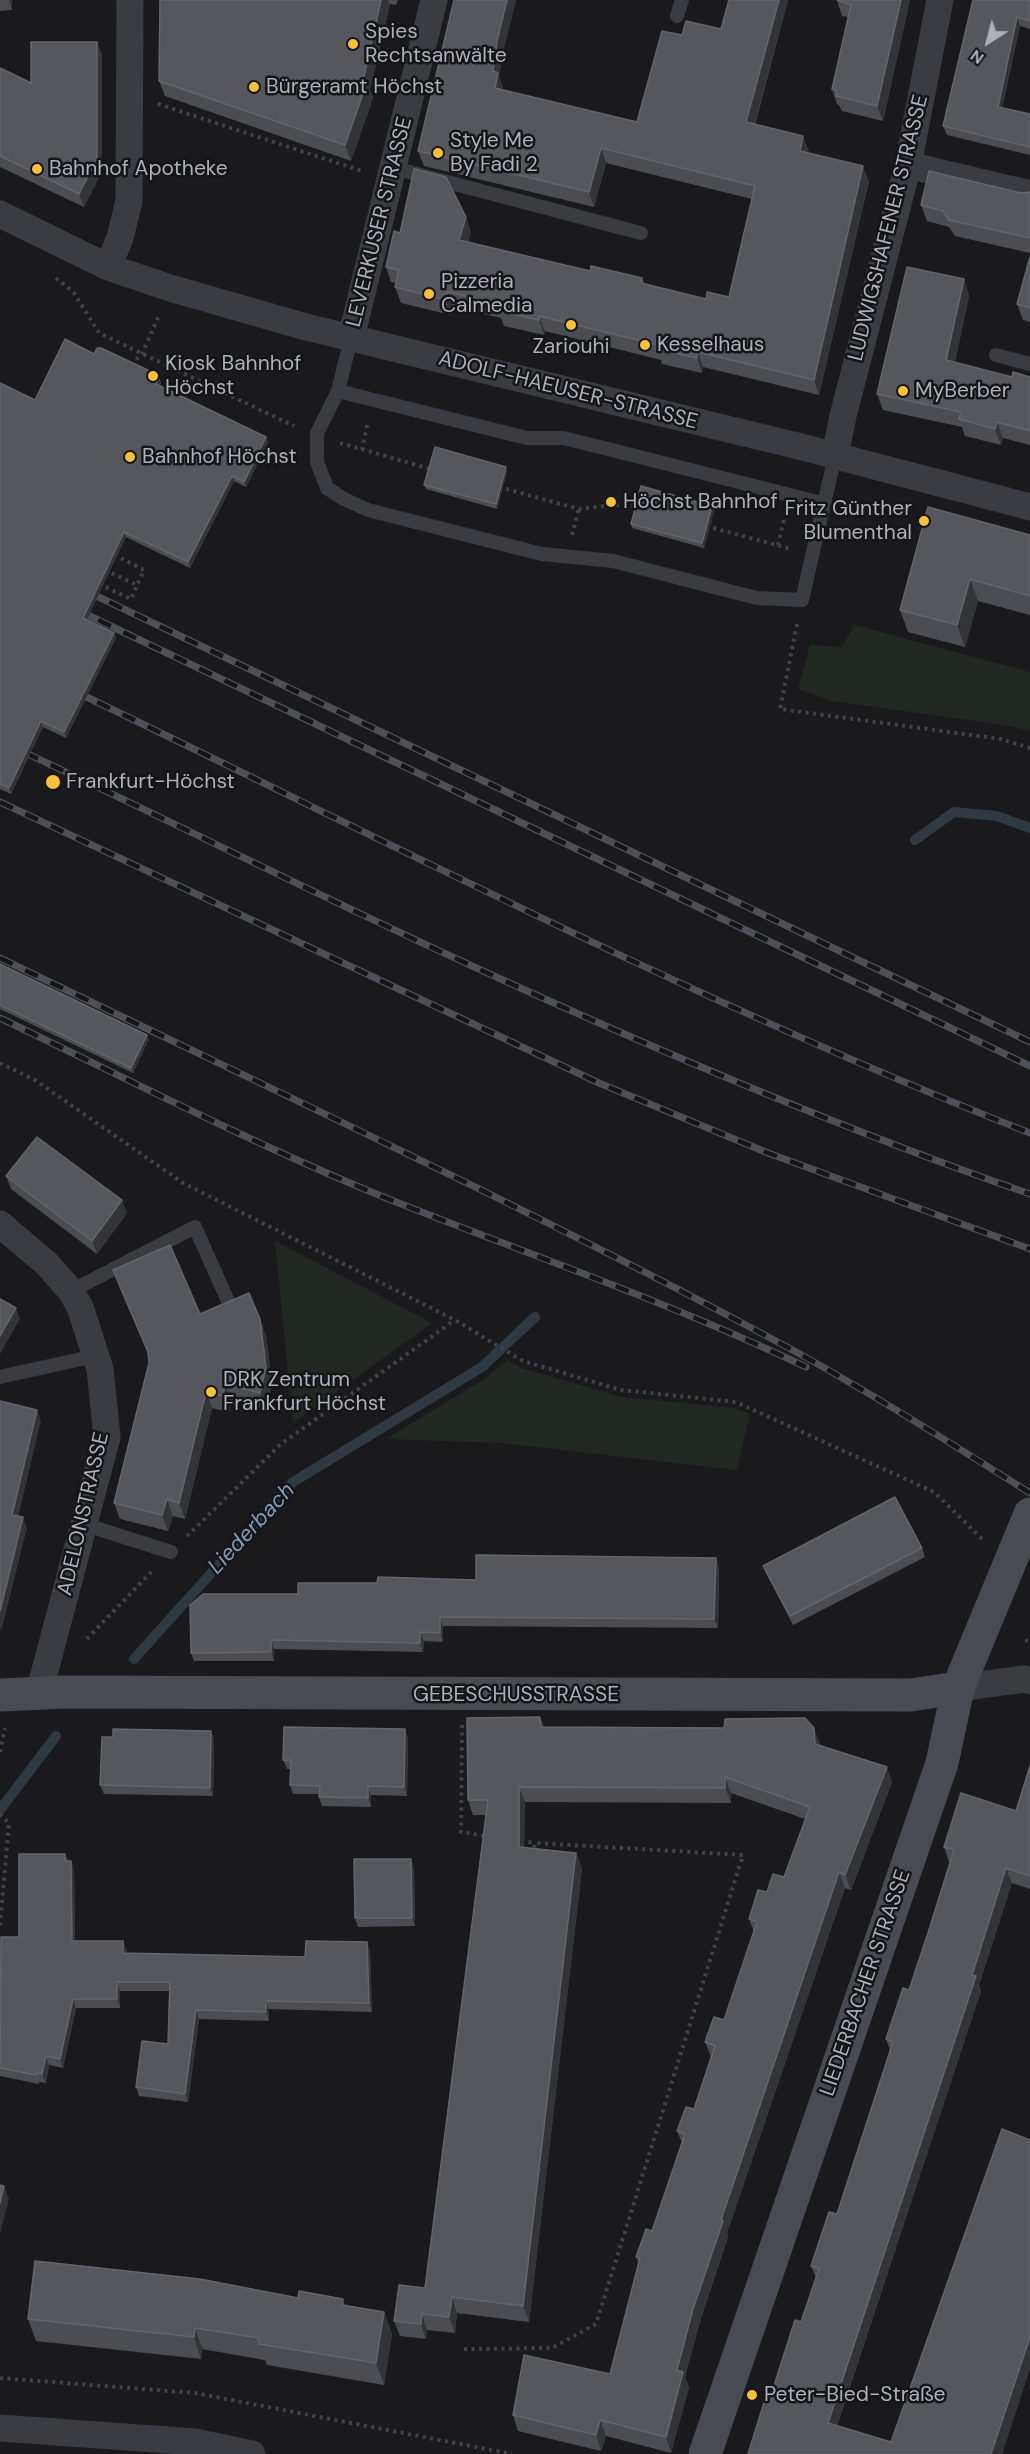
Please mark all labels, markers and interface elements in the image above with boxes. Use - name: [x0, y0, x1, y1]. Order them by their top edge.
- north arrow: [958, 12, 1018, 72]
- place label: Spies Rechtsanwälte: [365, 19, 507, 69]
- marker: Spies Rechtsanwälte: [346, 37, 360, 51]
- text: N: [966, 45, 988, 69]
- place label: Bürgeramt Höchst: [266, 74, 442, 100]
- marker: Bürgeramt Höchst: [247, 80, 261, 94]
- street label: LUDWIGSHAFENER STRASSE: [844, 92, 934, 364]
- street label: LEVERKUSER STRASSE: [342, 114, 418, 330]
- place label: Style Me By Fadi 2: [450, 128, 538, 178]
- marker: Style Me By Fadi 2: [431, 146, 445, 160]
- place label: Bahnhof Apotheke: [49, 156, 228, 182]
- marker: Bahnhof Apotheke: [30, 162, 44, 176]
- place label: Pizzeria Calmedia: [441, 269, 532, 319]
- marker: Pizzeria Calmedia: [422, 287, 436, 301]
- marker: Zariouhi: [564, 318, 578, 332]
- place label: Kesselhaus: [657, 332, 764, 358]
- place label: Zariouhi: [532, 334, 610, 360]
- marker: Kesselhaus: [638, 338, 652, 352]
- street label: ADOLF-HAEUSER-STRASSE: [436, 347, 700, 435]
- place label: Kiosk Bahnhof Höchst: [165, 351, 301, 401]
- marker: Kiosk Bahnhof Höchst: [146, 369, 160, 383]
- place label: MyBerber: [915, 378, 1010, 404]
- marker: MyBerber: [896, 384, 910, 398]
- place label: Bahnhof Höchst: [142, 444, 297, 470]
- marker: Bahnhof Höchst: [123, 450, 137, 464]
- place label: Höchst Bahnhof: [623, 489, 778, 515]
- marker: Höchst Bahnhof: [604, 495, 618, 509]
- place label: Fritz Günther Blumenthal: [785, 496, 912, 546]
- marker: Fritz Günther Blumenthal: [917, 514, 931, 528]
- place label: Frankfurt-Höchst: [66, 769, 235, 795]
- marker: Frankfurt-Höchst: [44, 773, 62, 791]
- place label: DRK Zentrum Frankfurt Höchst: [223, 1367, 386, 1417]
- marker: DRK Zentrum Frankfurt Höchst: [204, 1385, 218, 1399]
- street label: ADELONSTRASSE: [53, 1430, 115, 1598]
- water label: Liederbach: [203, 1478, 301, 1580]
- street label: GEBESCHUSSTRASSE: [413, 1682, 619, 1708]
- street label: LIEDERBACHER STRASSE: [815, 1867, 917, 2099]
- place label: Peter-Bied-Straße: [764, 2382, 945, 2408]
- marker: Peter-Bied-Straße: [745, 2388, 759, 2402]

